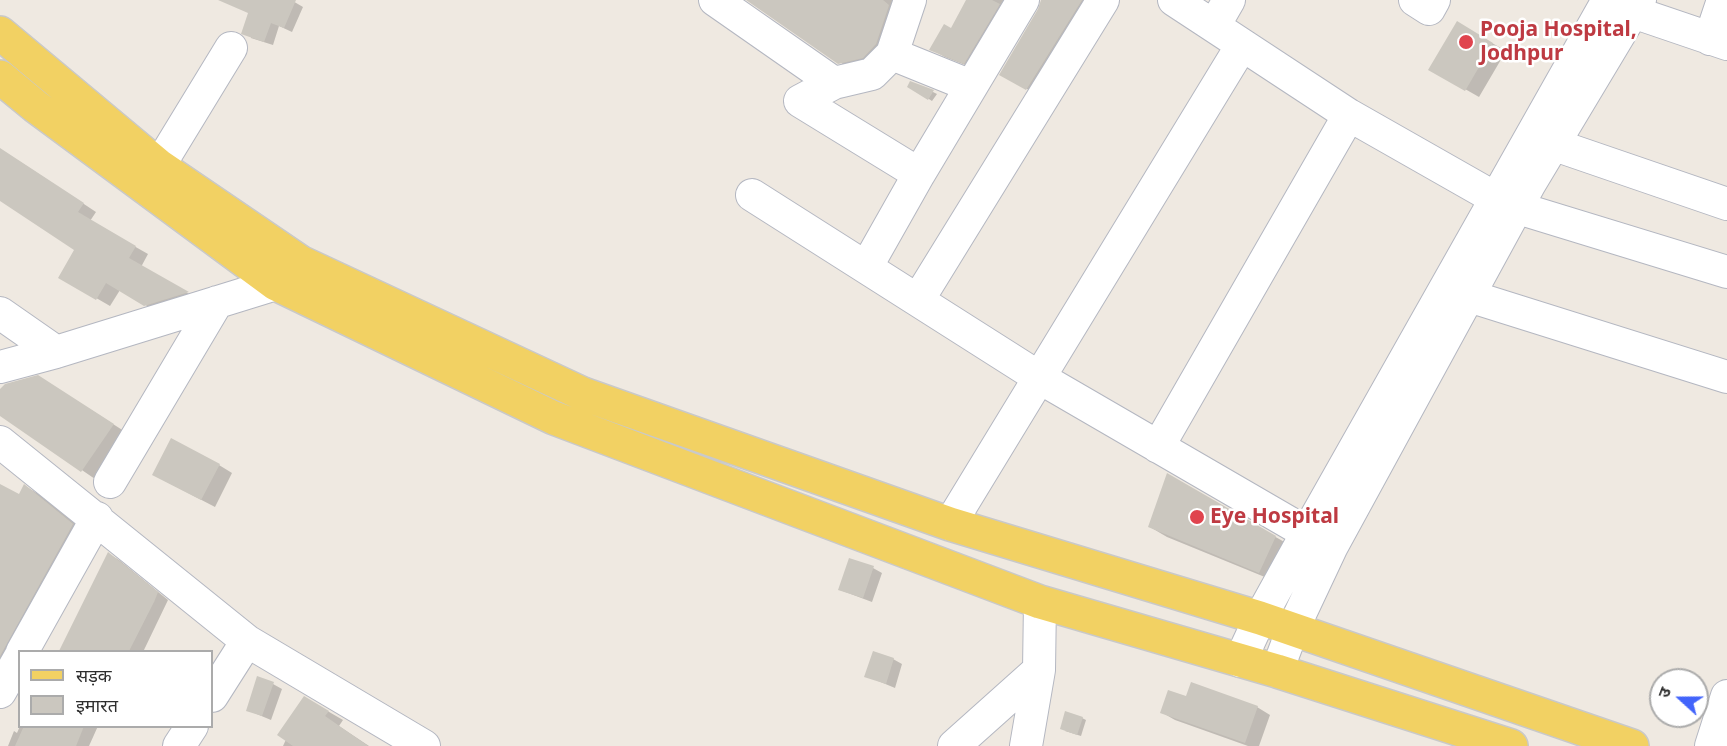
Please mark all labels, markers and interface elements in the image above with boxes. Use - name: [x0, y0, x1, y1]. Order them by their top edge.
- place label: Pooja Hospital, Jodhpur: [1480, 17, 1637, 67]
- marker: Pooja Hospital, Jodhpur: [1457, 33, 1475, 51]
- place label: Eye Hospital: [1210, 504, 1339, 530]
- marker: Eye Hospital: [1188, 508, 1206, 526]
- legend: [18, 650, 213, 728]
- text: सड़क: [76, 663, 112, 687]
- north arrow: [1649, 668, 1709, 728]
- text: उ: [1652, 684, 1676, 701]
- text: इमारत: [76, 693, 118, 717]

